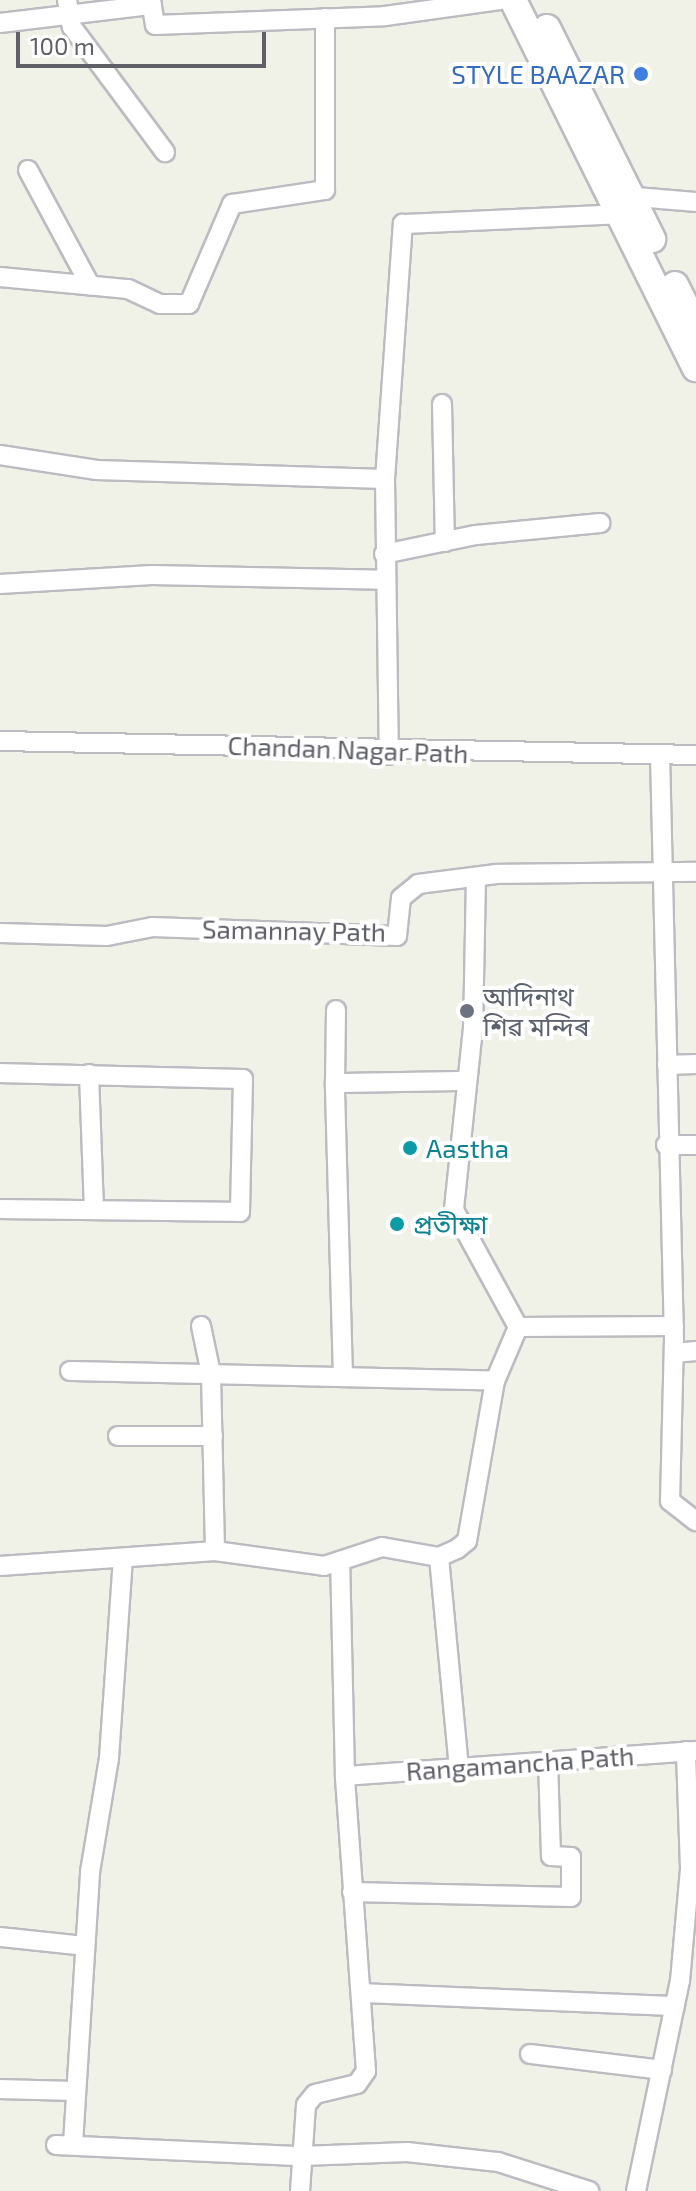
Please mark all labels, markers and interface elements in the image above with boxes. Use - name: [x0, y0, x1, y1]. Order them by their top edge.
- scale bar: [20, 16, 270, 66]
- text: 100 m: [30, 31, 95, 60]
- place label: STYLE BAAZAR: [451, 58, 625, 90]
- marker: STYLE BAAZAR: [632, 65, 650, 83]
- street label: Chandan Nagar Path: [227, 729, 469, 769]
- street label: Samannay Path: [202, 913, 386, 947]
- place label: আদিনাথ শিৱ মন্দিৰ: [483, 980, 589, 1042]
- marker: আদিনাথ শিৱ মন্দিৰ: [458, 1002, 476, 1020]
- place label: Aastha: [426, 1132, 509, 1164]
- marker: Aastha: [401, 1139, 419, 1157]
- place label: প্রতীক্ষা: [413, 1208, 487, 1240]
- marker: প্রতীক্ষা: [388, 1215, 406, 1233]
- street label: Rangamancha Path: [405, 1739, 635, 1787]

